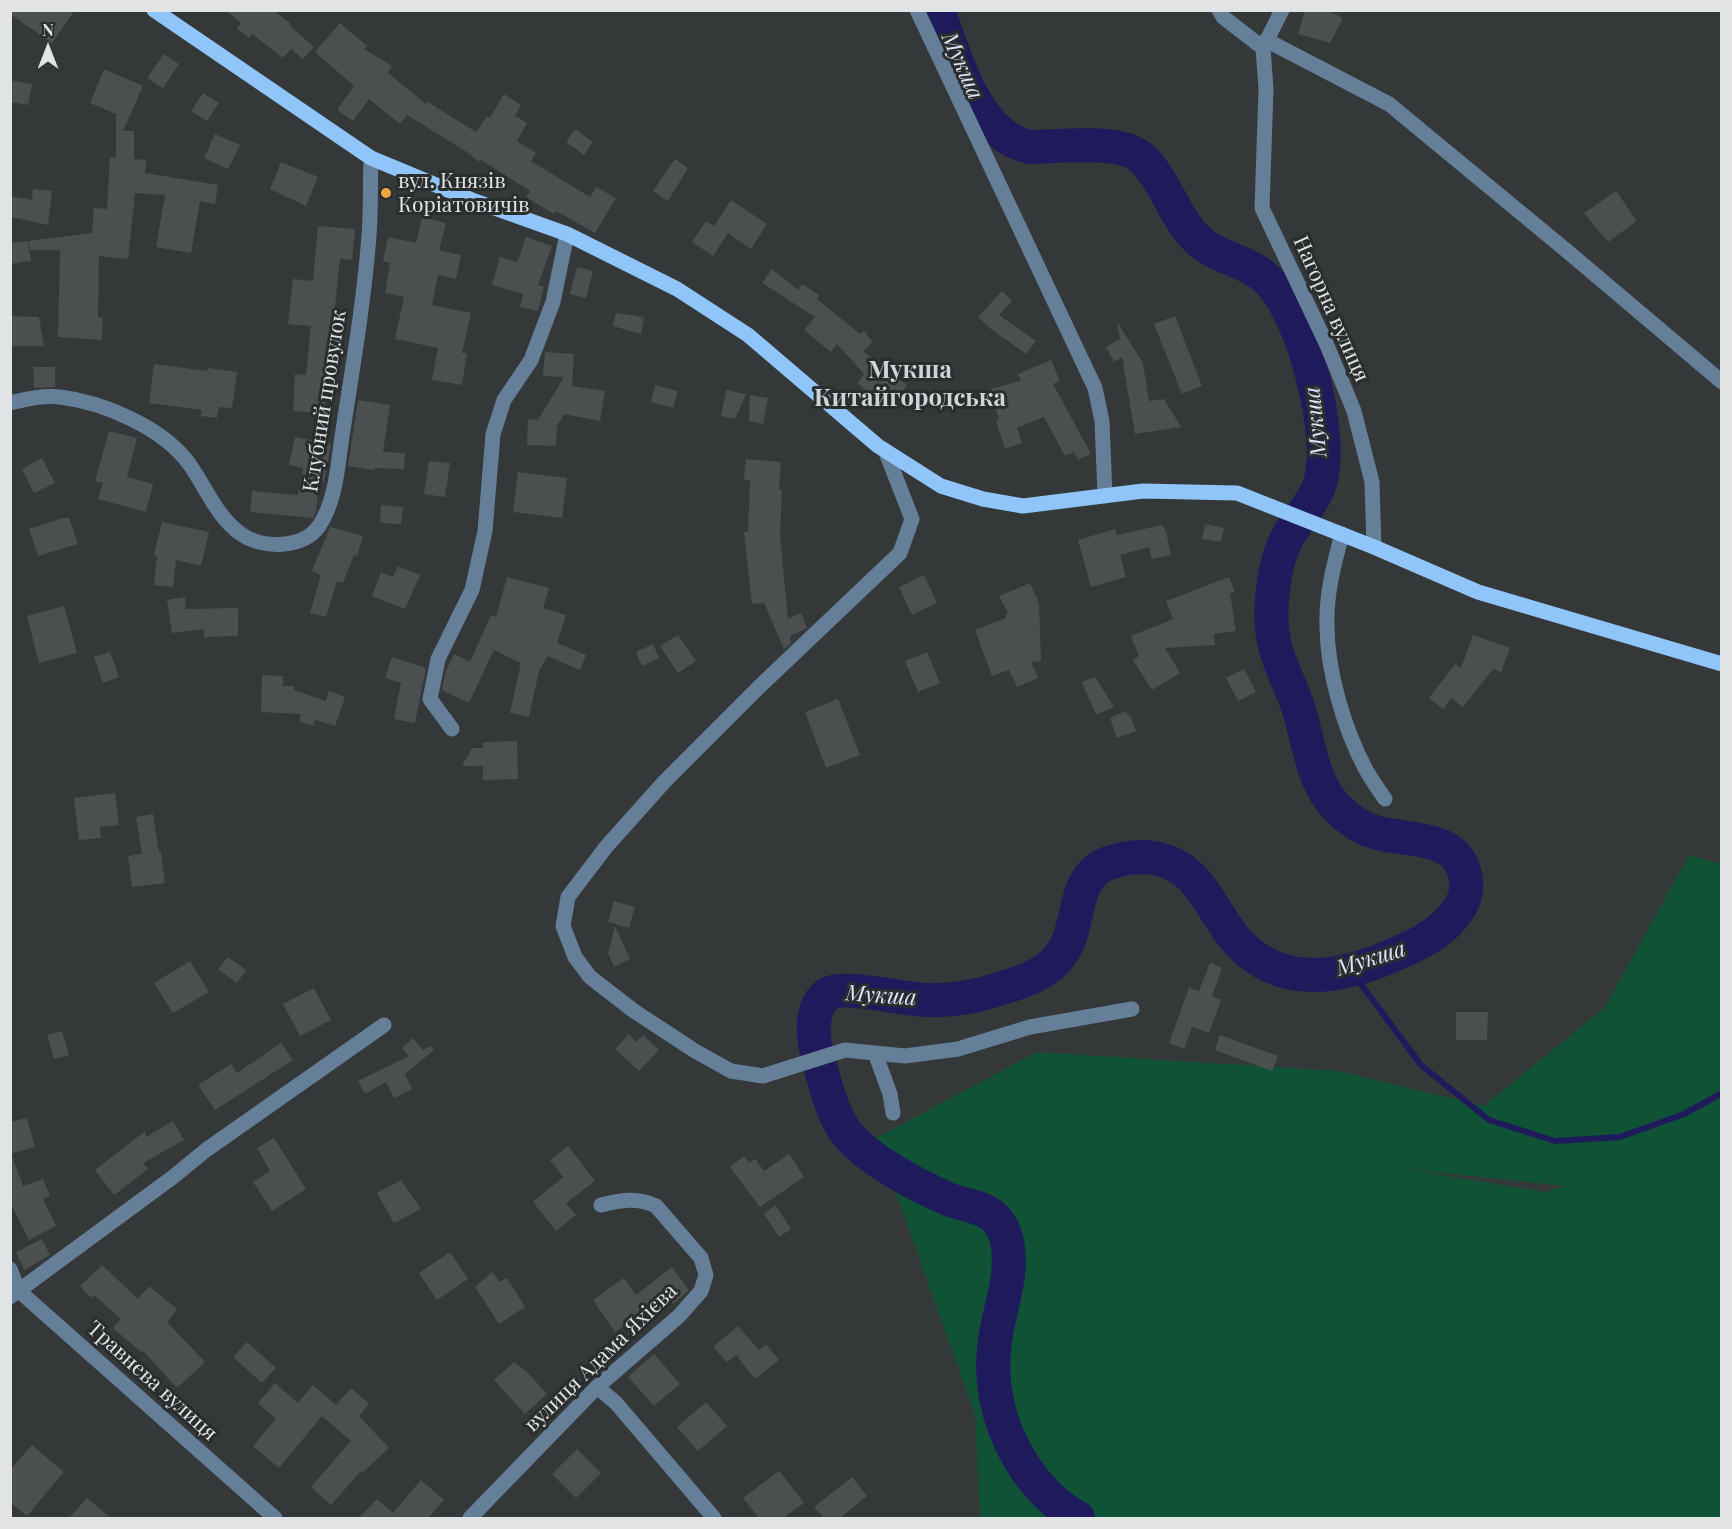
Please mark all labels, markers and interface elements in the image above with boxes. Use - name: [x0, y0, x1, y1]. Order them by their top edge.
- north arrow: [18, 18, 78, 78]
- text: N: [42, 19, 54, 40]
- water label: Мукша: [936, 28, 988, 104]
- place label: вул. Князів Коріатовичів: [398, 168, 530, 218]
- marker: вул. Князів Коріатовичів: [379, 186, 393, 200]
- street label: Нагорна вулиця: [1288, 232, 1374, 386]
- street label: Клубний провулок: [298, 308, 352, 494]
- district label: Мукша Китайгородська: [814, 357, 1006, 413]
- water label: Мукша: [1299, 385, 1333, 459]
- water label: Мукша: [1333, 936, 1409, 982]
- water label: Мукша: [845, 980, 917, 1012]
- street label: вулиця Адама Яхієва: [519, 1279, 683, 1437]
- street label: Травнева вулиця: [82, 1316, 222, 1446]

